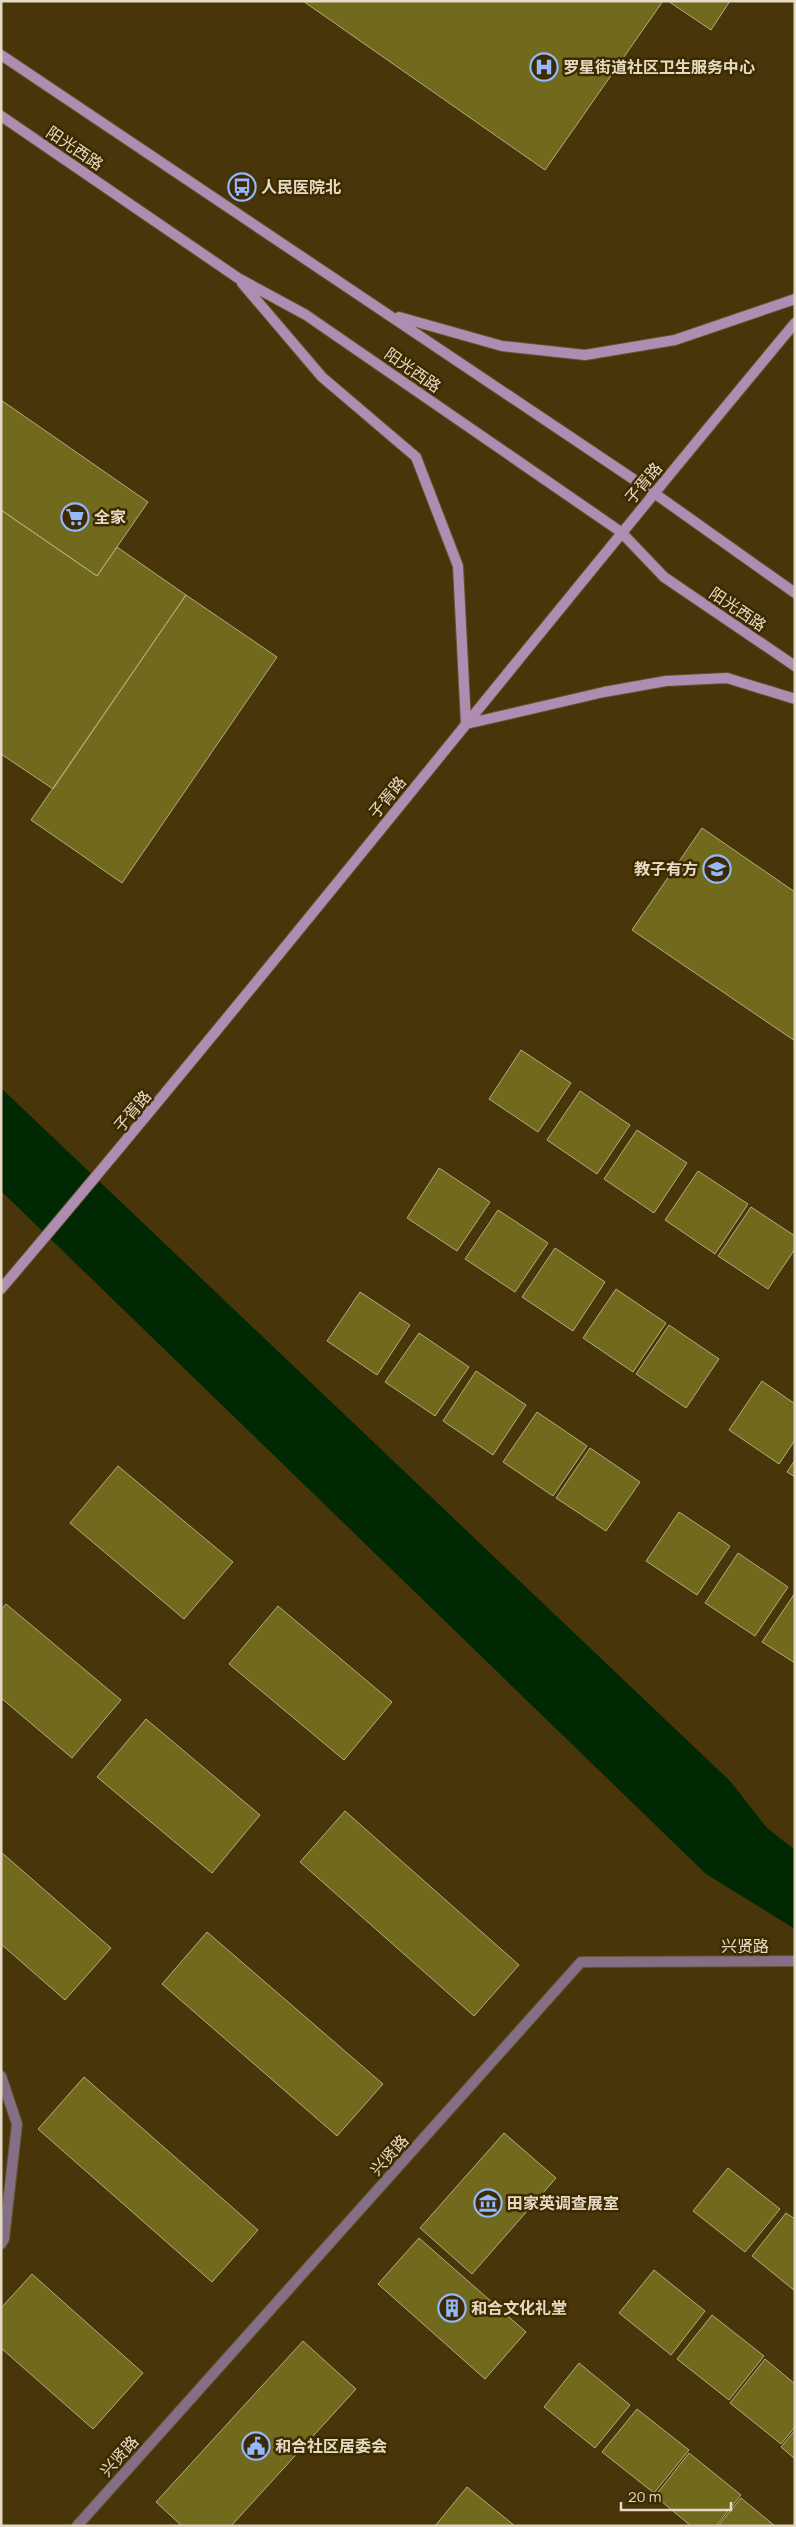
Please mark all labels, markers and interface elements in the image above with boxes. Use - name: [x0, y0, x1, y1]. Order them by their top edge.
- hospital icon: 罗星街道社区卫生服务中心: [529, 52, 559, 82]
- place label: 罗星街道社区卫生服务中心: [563, 56, 755, 78]
- street label: 阳光西路: [42, 121, 108, 175]
- bus stop icon: 人民医院北: [227, 172, 257, 202]
- place label: 人民医院北: [261, 176, 341, 198]
- street label: 阳光西路: [380, 343, 446, 397]
- street label: 子胥路: [619, 458, 667, 508]
- supermarket icon: 全家: [60, 502, 90, 532]
- place label: 全家: [94, 506, 126, 528]
- street label: 阳光西路: [705, 582, 771, 636]
- street label: 子胥路: [363, 771, 411, 823]
- school or university icon: 教子有方: [702, 854, 732, 884]
- place label: 教子有方: [634, 858, 698, 880]
- street label: 子胥路: [108, 1086, 156, 1136]
- street label: 兴贤路: [721, 1935, 769, 1957]
- street label: 兴贤路: [365, 2130, 413, 2180]
- museum icon: 田家英调查展室: [473, 2188, 503, 2218]
- place label: 田家英调查展室: [507, 2192, 619, 2214]
- building icon: 和合文化礼堂: [437, 2293, 467, 2323]
- place label: 和合文化礼堂: [471, 2297, 567, 2319]
- street label: 兴贤路: [95, 2431, 143, 2481]
- public building icon: 和合社区居委会: [241, 2431, 271, 2461]
- place label: 和合社区居委会: [275, 2435, 387, 2457]
- scale bar: [621, 2480, 731, 2512]
- text: 20 m: [628, 2486, 661, 2507]

